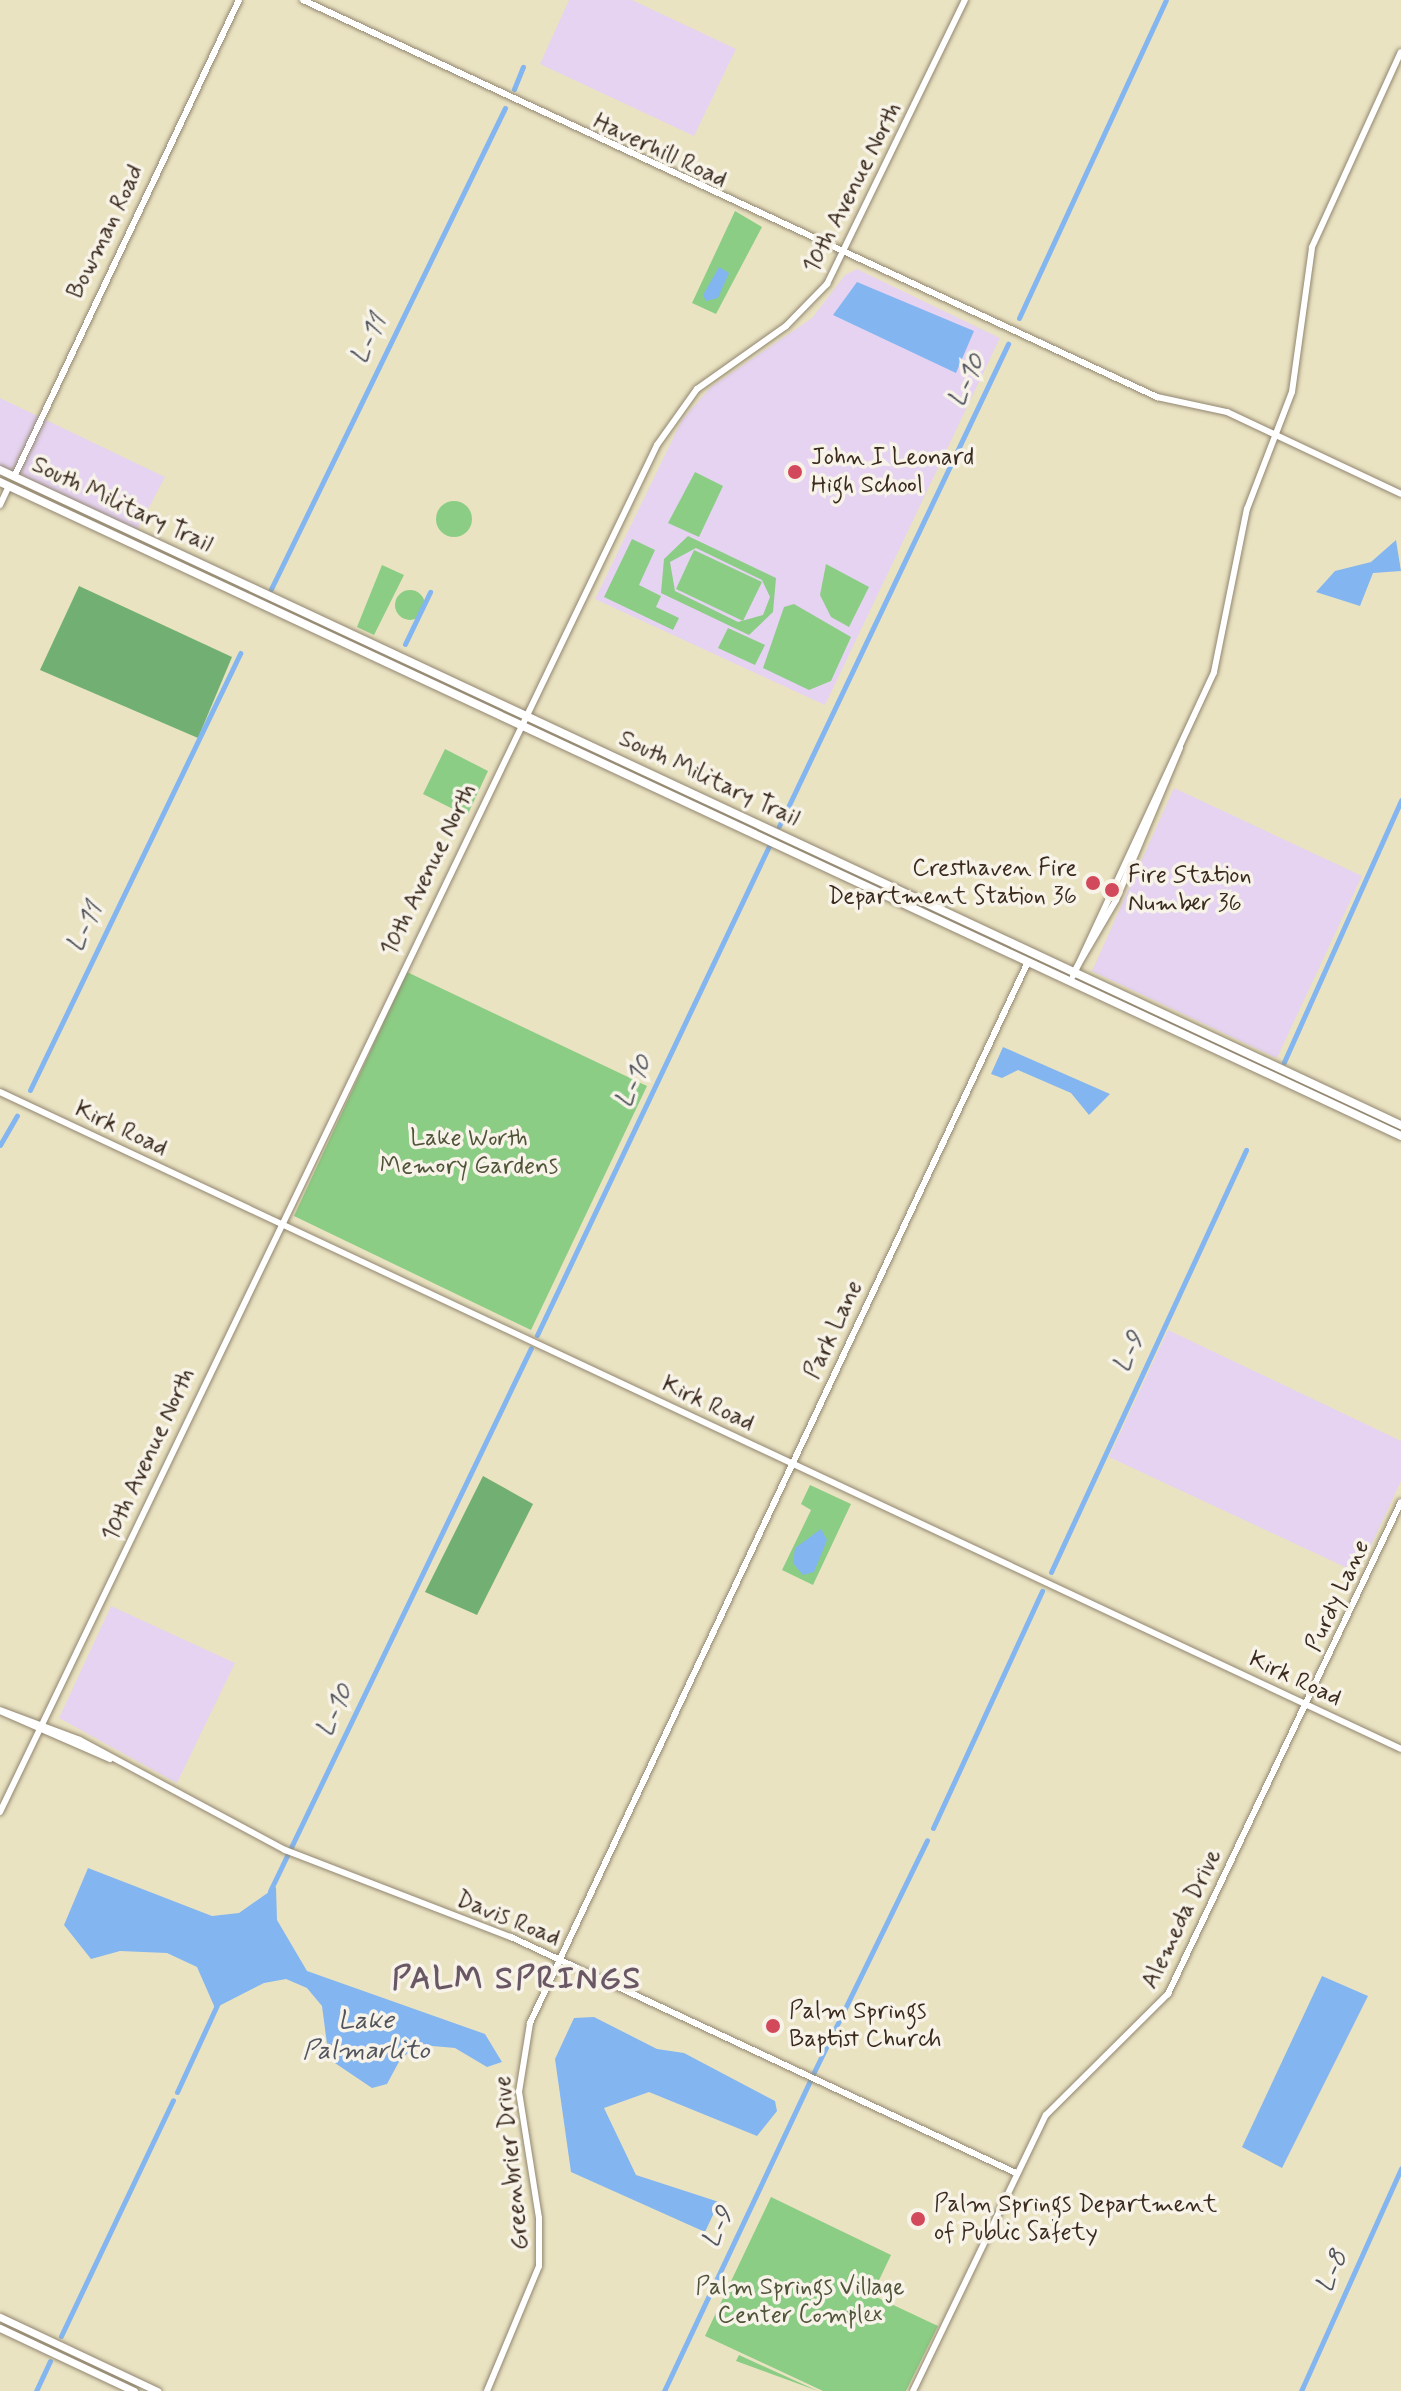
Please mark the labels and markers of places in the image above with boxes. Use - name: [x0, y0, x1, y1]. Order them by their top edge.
- place label: John I Leonard High School: [811, 444, 976, 500]
- marker: John I Leonard High School: [786, 463, 804, 481]
- place label: Cresthaven Fire Department Station 36: [830, 855, 1077, 911]
- place label: Fire Station Number 36: [1128, 862, 1244, 918]
- marker: Cresthaven Fire Department Station 36: [1084, 874, 1102, 892]
- marker: Fire Station Number 36: [1103, 881, 1121, 899]
- place label: Palm Springs Baptist Church: [789, 1998, 941, 2054]
- marker: Palm Springs Baptist Church: [764, 2017, 782, 2035]
- place label: Palm Springs Department of Public Safety: [934, 2191, 1217, 2247]
- marker: Palm Springs Department of Public Safety: [909, 2210, 927, 2228]

